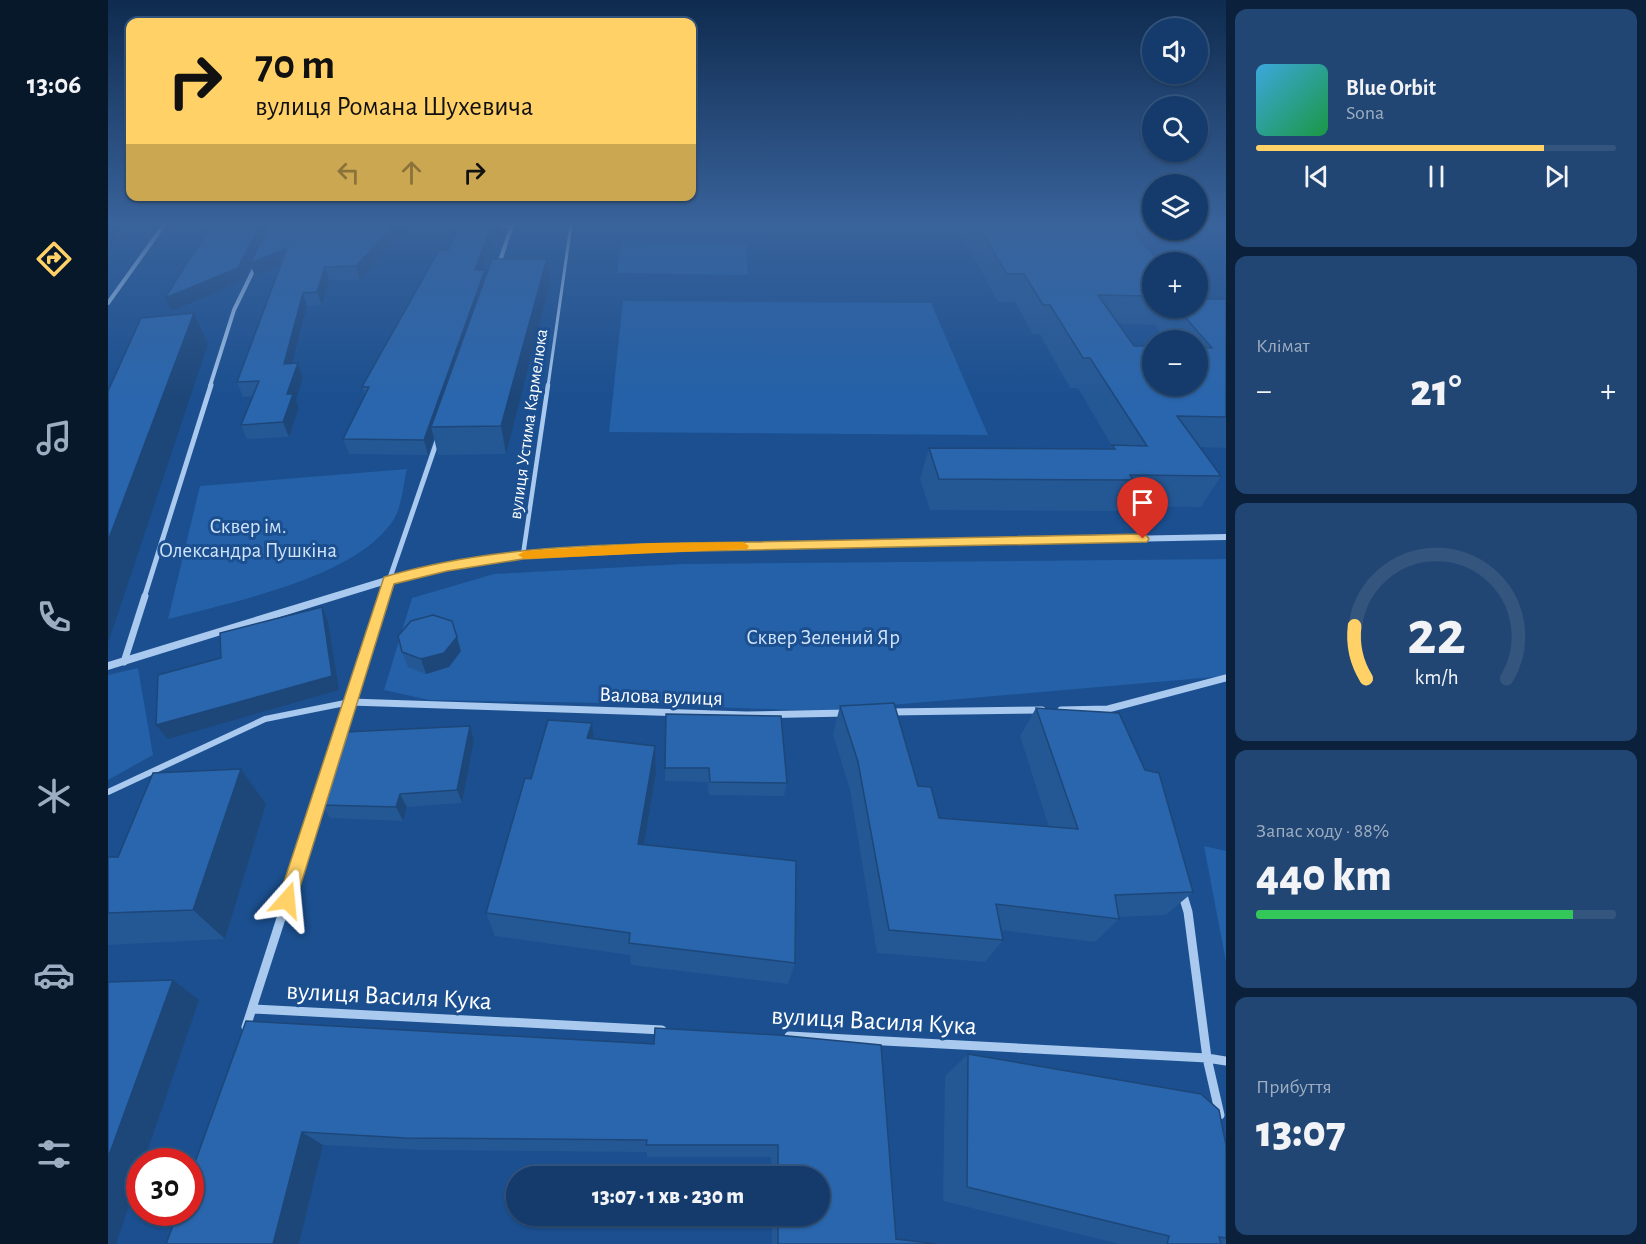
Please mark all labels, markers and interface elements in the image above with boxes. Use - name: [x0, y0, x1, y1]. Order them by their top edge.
- map controls: [1142, 18, 1208, 396]
- button: sound: [1142, 18, 1208, 84]
- icon: right: [156, 42, 234, 120]
- text: 70 m: [255, 44, 335, 86]
- text: 13:06: [27, 71, 81, 98]
- text: Blue Orbit: [1346, 77, 1436, 99]
- text: вулиця Романа Шухевича: [255, 93, 533, 120]
- button: search: [1142, 96, 1208, 162]
- text: Sona: [1346, 103, 1384, 123]
- icon: left: [332, 156, 365, 189]
- icon: ahead: [395, 156, 428, 189]
- icon: right: [458, 156, 491, 189]
- icon: previous: [1300, 160, 1333, 193]
- icon: pause: [1420, 160, 1453, 193]
- icon: next: [1540, 160, 1573, 193]
- button: layers: [1142, 174, 1208, 240]
- icon: directions: [33, 238, 75, 280]
- button: +: [1142, 252, 1208, 318]
- street label: вулиця Устима Кармелюка: [507, 328, 551, 520]
- button: −: [1142, 330, 1208, 396]
- text: Клімат: [1256, 336, 1310, 356]
- text: 21°: [1410, 369, 1462, 414]
- text: −: [1256, 375, 1272, 408]
- text: +: [1600, 375, 1616, 408]
- icon: music: [33, 417, 75, 459]
- pin: [1117, 477, 1168, 539]
- icon: arrive: [1126, 486, 1159, 519]
- park label: Сквер ім. Олександра Пушкіна: [159, 516, 337, 561]
- icon: phone: [33, 596, 75, 638]
- text: 22: [1407, 603, 1465, 665]
- park label: Сквер Зелений Яр: [746, 627, 900, 648]
- text: km/h: [1414, 667, 1458, 688]
- street label: Валова вулиця: [599, 684, 723, 709]
- icon: climate: [33, 775, 75, 817]
- text: Запас ходу · 88%: [1256, 821, 1389, 841]
- text: 440 km: [1256, 854, 1392, 899]
- position arrow: [255, 868, 319, 932]
- icon: car: [33, 954, 75, 996]
- street label: вулиця Василя Кука: [285, 978, 493, 1014]
- street label: вулиця Василя Кука: [770, 1003, 978, 1039]
- text: Прибуття: [1256, 1077, 1332, 1097]
- text: 13:07: [1256, 1110, 1346, 1155]
- icon: filters: [33, 1133, 75, 1175]
- speed limit sign: 30: [126, 1148, 204, 1226]
- text: 13:07 · 1 хв · 230 m: [592, 1185, 744, 1207]

